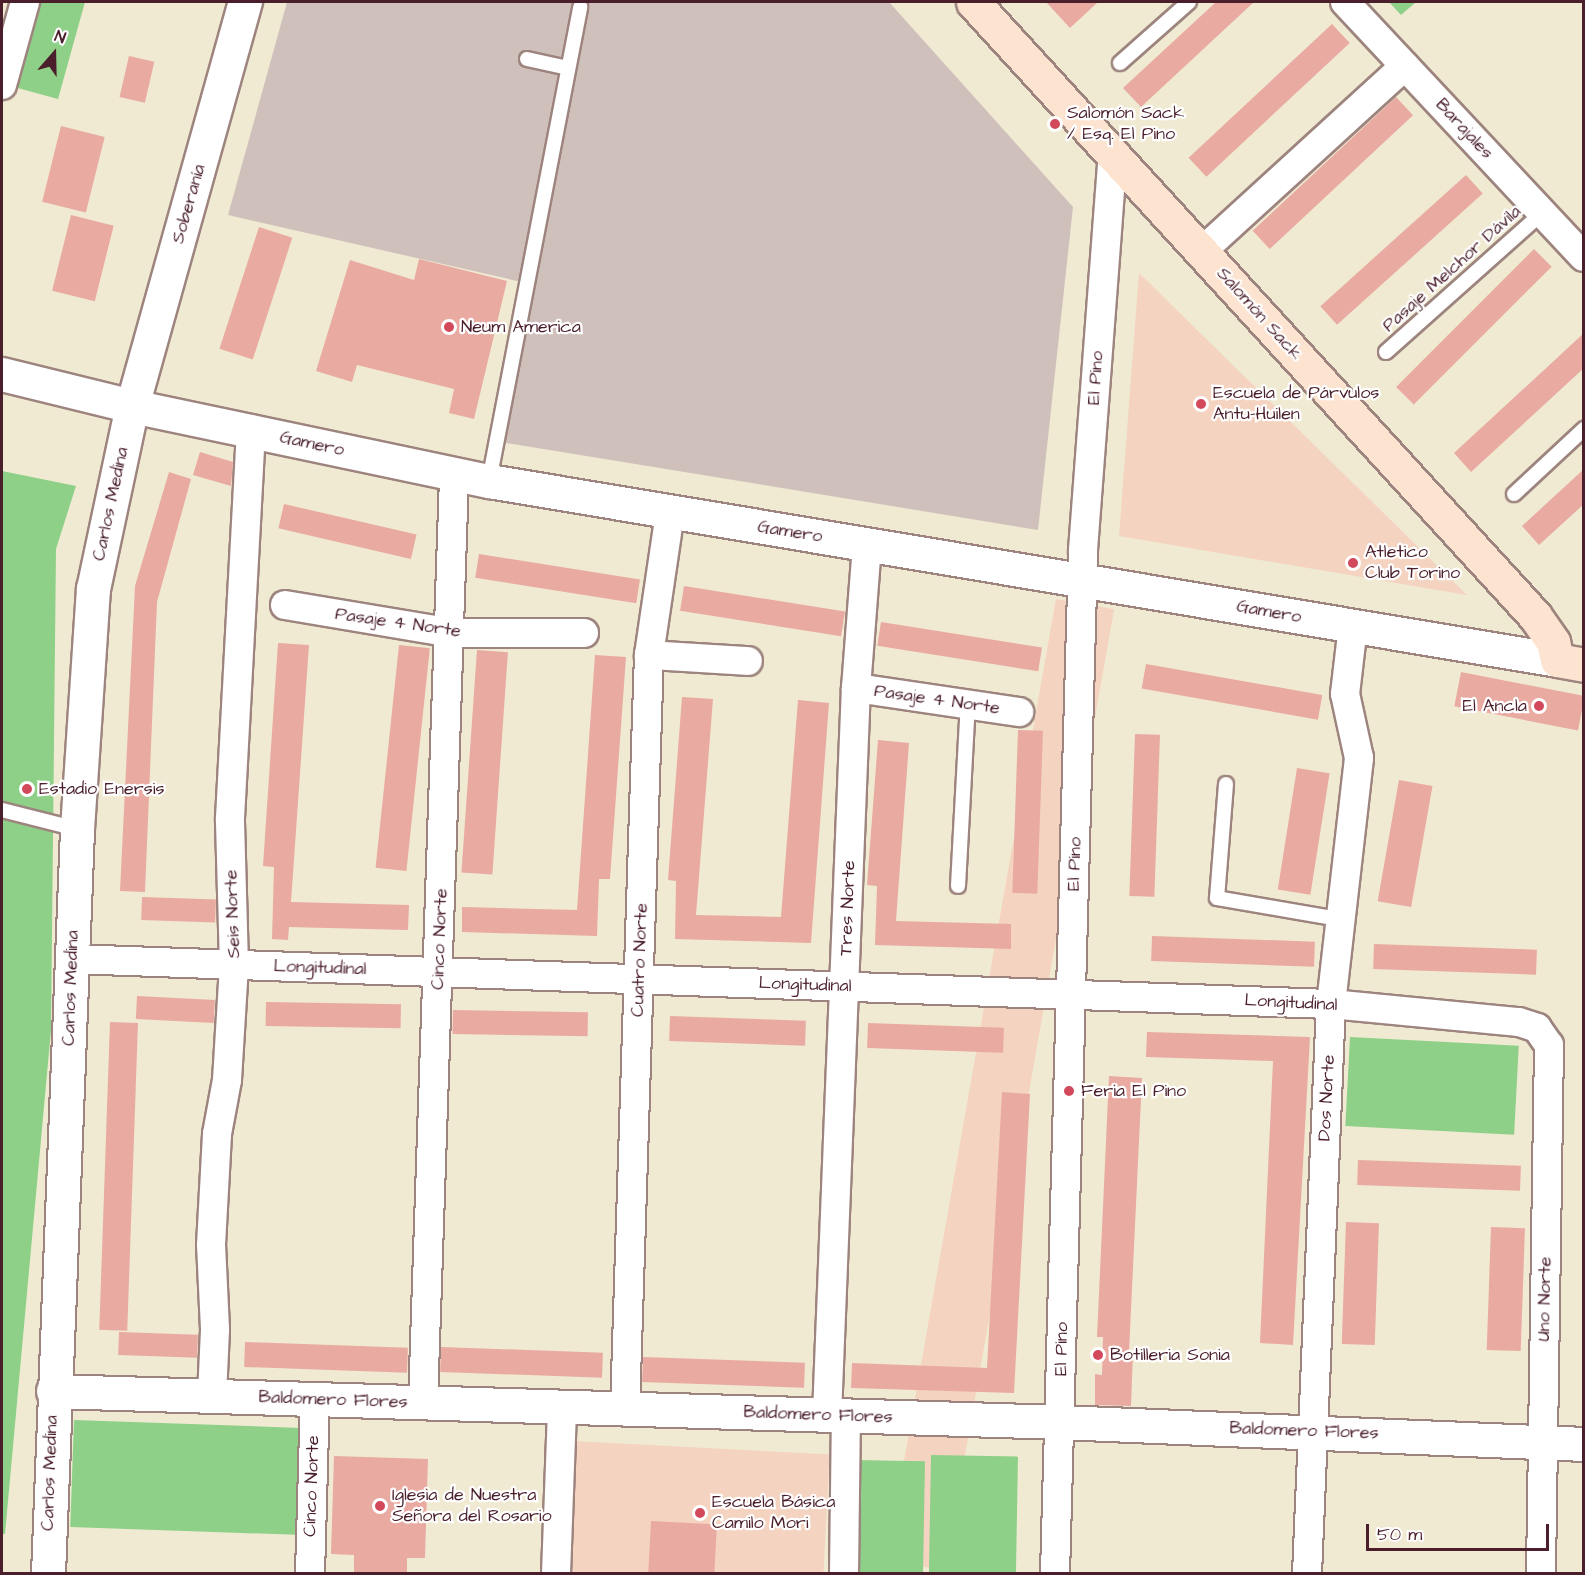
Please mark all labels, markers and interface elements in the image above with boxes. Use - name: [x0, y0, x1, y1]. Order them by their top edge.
- north arrow: [24, 24, 84, 84]
- text: N: [52, 25, 69, 49]
- street label: Barajales: [1431, 94, 1497, 164]
- place label: Salomón Sack / Esq. El Pino: [1067, 103, 1184, 146]
- marker: Salomón Sack / Esq. El Pino: [1048, 117, 1062, 131]
- street label: Soberanía: [167, 162, 211, 246]
- street label: Pasaje Melchor Dávila: [1378, 201, 1526, 337]
- street label: Salomón Sack: [1212, 263, 1306, 365]
- place label: Neum America: [461, 316, 581, 338]
- marker: Neum America: [442, 320, 456, 334]
- street label: El Pino: [1083, 350, 1109, 406]
- place label: Escuela de Párvulos Antu-Huilen: [1213, 383, 1379, 426]
- marker: Escuela de Párvulos Antu-Huilen: [1194, 397, 1208, 411]
- street label: Gamero: [278, 427, 346, 461]
- street label: Carlos Medina: [88, 445, 134, 563]
- street label: Gamero: [756, 516, 824, 548]
- place label: Atletico Club Torino: [1365, 542, 1460, 584]
- marker: Atletico Club Torino: [1346, 556, 1360, 570]
- street label: Gamero: [1235, 596, 1303, 628]
- street label: Pasaje 4 Norte: [334, 603, 462, 643]
- street label: Pasaje 4 Norte: [873, 680, 1001, 720]
- place label: El Ancla: [1462, 695, 1527, 717]
- marker: El Ancla: [1532, 699, 1546, 713]
- place label: Estadio Enersis: [39, 778, 165, 800]
- marker: Estadio Enersis: [20, 782, 34, 796]
- street label: El Pino: [1063, 837, 1087, 891]
- street label: Tres Norte: [836, 860, 860, 956]
- street label: Seis Norte: [221, 869, 245, 959]
- street label: Cinco Norte: [427, 888, 453, 990]
- street label: Cuatro Norte: [627, 903, 653, 1017]
- street label: Carlos Medina: [58, 930, 84, 1046]
- street label: Longitudinal: [273, 956, 367, 980]
- street label: Longitudinal: [758, 973, 852, 997]
- street label: Longitudinal: [1244, 990, 1338, 1016]
- street label: Dos Norte: [1314, 1054, 1340, 1142]
- place label: Feria El Pino: [1081, 1080, 1186, 1102]
- marker: Feria El Pino: [1062, 1084, 1076, 1098]
- street label: Uno Norte: [1533, 1256, 1557, 1342]
- street label: El Pino: [1051, 1322, 1073, 1376]
- place label: Botilleria Sonia: [1110, 1344, 1230, 1366]
- marker: Botilleria Sonia: [1091, 1348, 1105, 1362]
- street label: Baldomero Flores: [258, 1387, 408, 1413]
- street label: Baldomero Flores: [743, 1402, 893, 1428]
- street label: Carlos Medina: [37, 1415, 63, 1531]
- street label: Baldomero Flores: [1229, 1418, 1379, 1444]
- street label: Cinco Norte: [299, 1435, 325, 1537]
- place label: Iglesia de Nuestra Señora del Rosario: [392, 1485, 552, 1528]
- place label: Escuela Básica Camilo Mori: [712, 1492, 835, 1534]
- marker: Iglesia de Nuestra Señora del Rosario: [373, 1499, 387, 1513]
- marker: Escuela Básica Camilo Mori: [693, 1506, 707, 1520]
- scale bar: [1369, 1512, 1552, 1550]
- text: 50 m: [1377, 1522, 1422, 1547]

